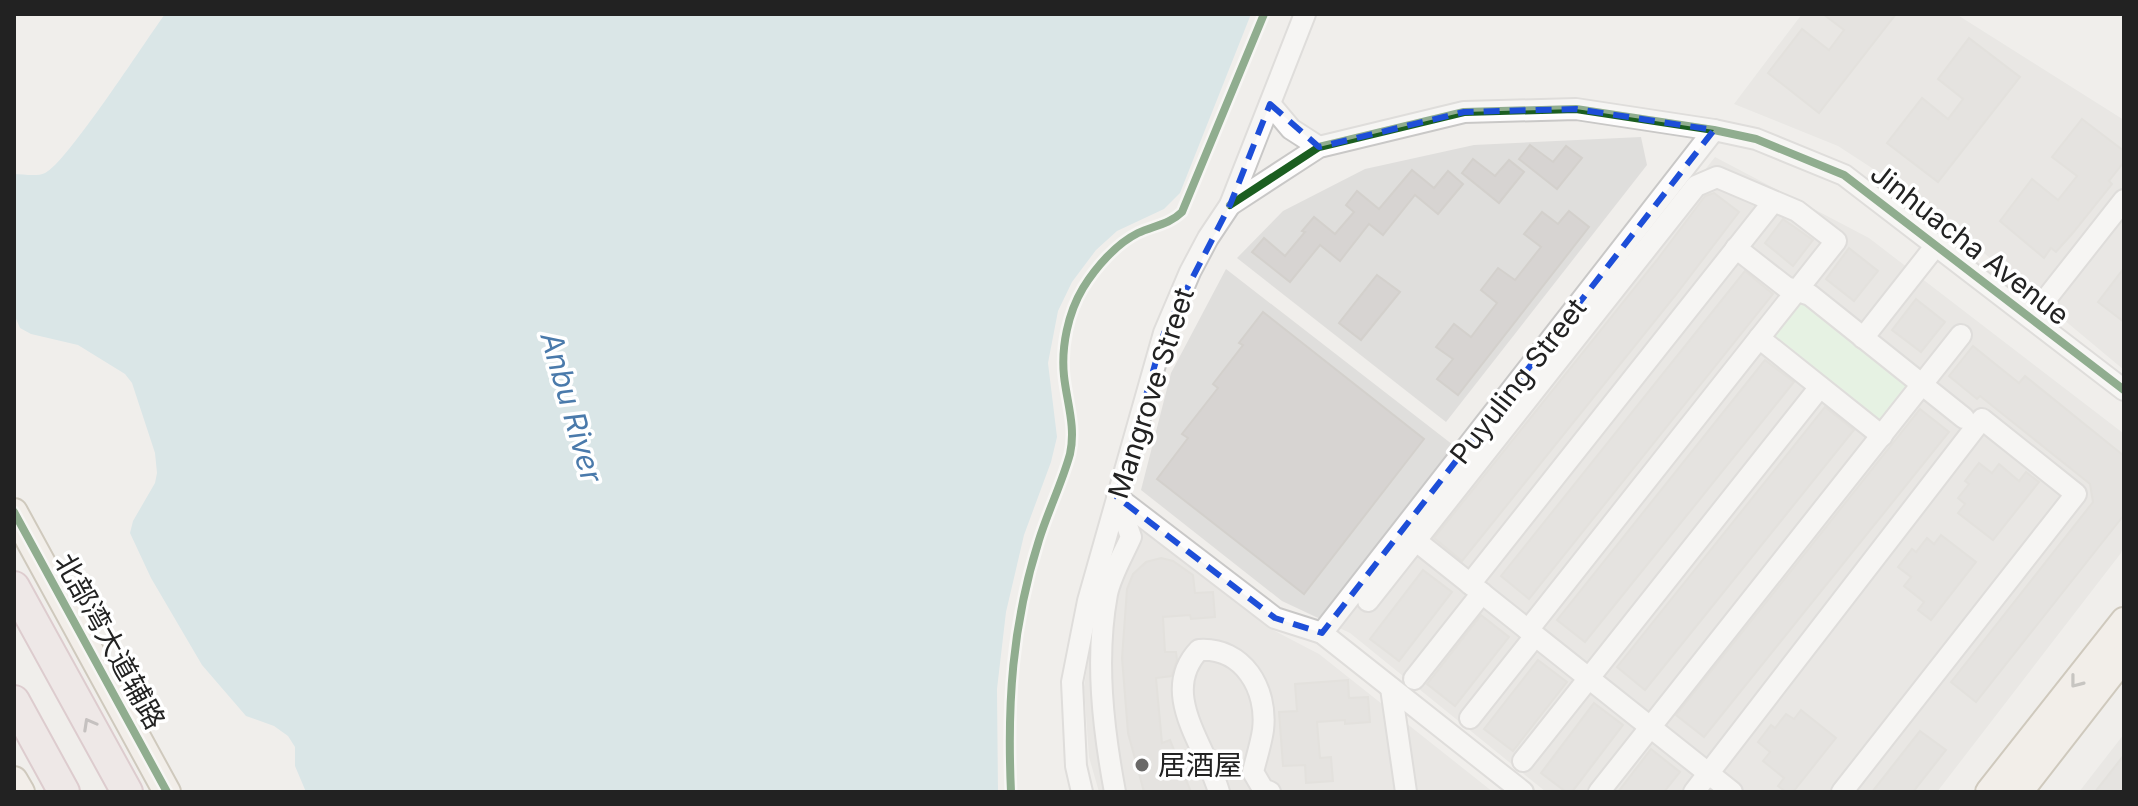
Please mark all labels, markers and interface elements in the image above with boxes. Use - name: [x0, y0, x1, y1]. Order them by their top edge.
- street label: Jinhuacha Avenue: [1864, 156, 2076, 332]
- street label: Mangrove Street: [1101, 283, 1201, 503]
- street label: Puyuling Street: [1443, 291, 1593, 471]
- water label: Anbu River: [533, 327, 611, 487]
- street label: 北部湾大道辅路: [48, 547, 172, 735]
- one-way arrow: [2071, 673, 2085, 688]
- one-way arrow: [83, 718, 99, 732]
- place label: 居酒屋: [1158, 748, 1242, 782]
- marker: 居酒屋: [1133, 756, 1151, 774]

